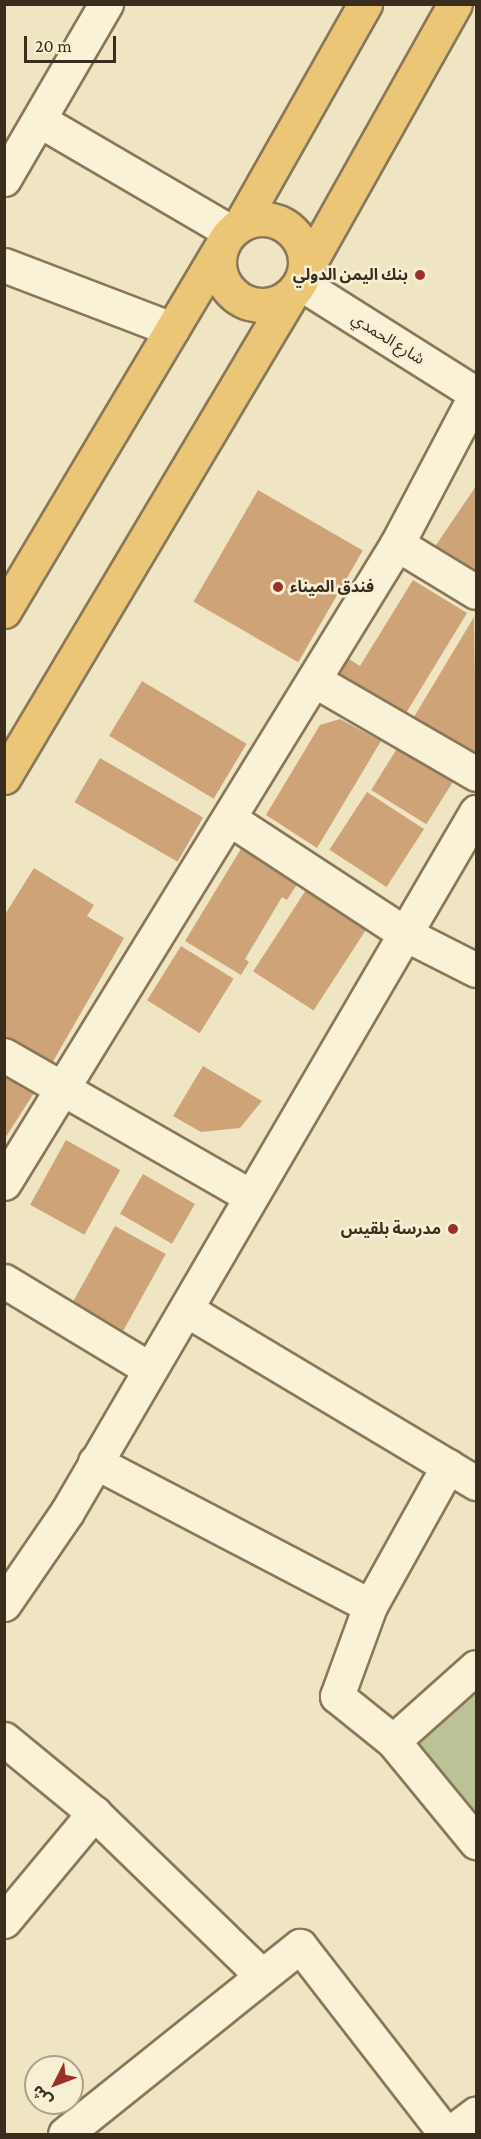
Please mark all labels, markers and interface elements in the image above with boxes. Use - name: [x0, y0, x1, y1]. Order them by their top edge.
- scale bar: [27, 24, 118, 62]
- text: 20 m: [35, 36, 72, 56]
- place label: بنك اليمن الدولي: [293, 265, 408, 285]
- marker: بنك اليمن الدولي: [413, 268, 427, 282]
- street label: شارع الحمدي: [348, 309, 428, 369]
- place label: فندق الميناء: [290, 577, 374, 597]
- marker: فندق الميناء: [271, 580, 285, 594]
- place label: مدرسة بلقيس: [341, 1219, 441, 1239]
- marker: مدرسة بلقيس: [446, 1222, 460, 1236]
- north arrow: [24, 2055, 84, 2115]
- text: ش: [28, 2082, 55, 2110]

